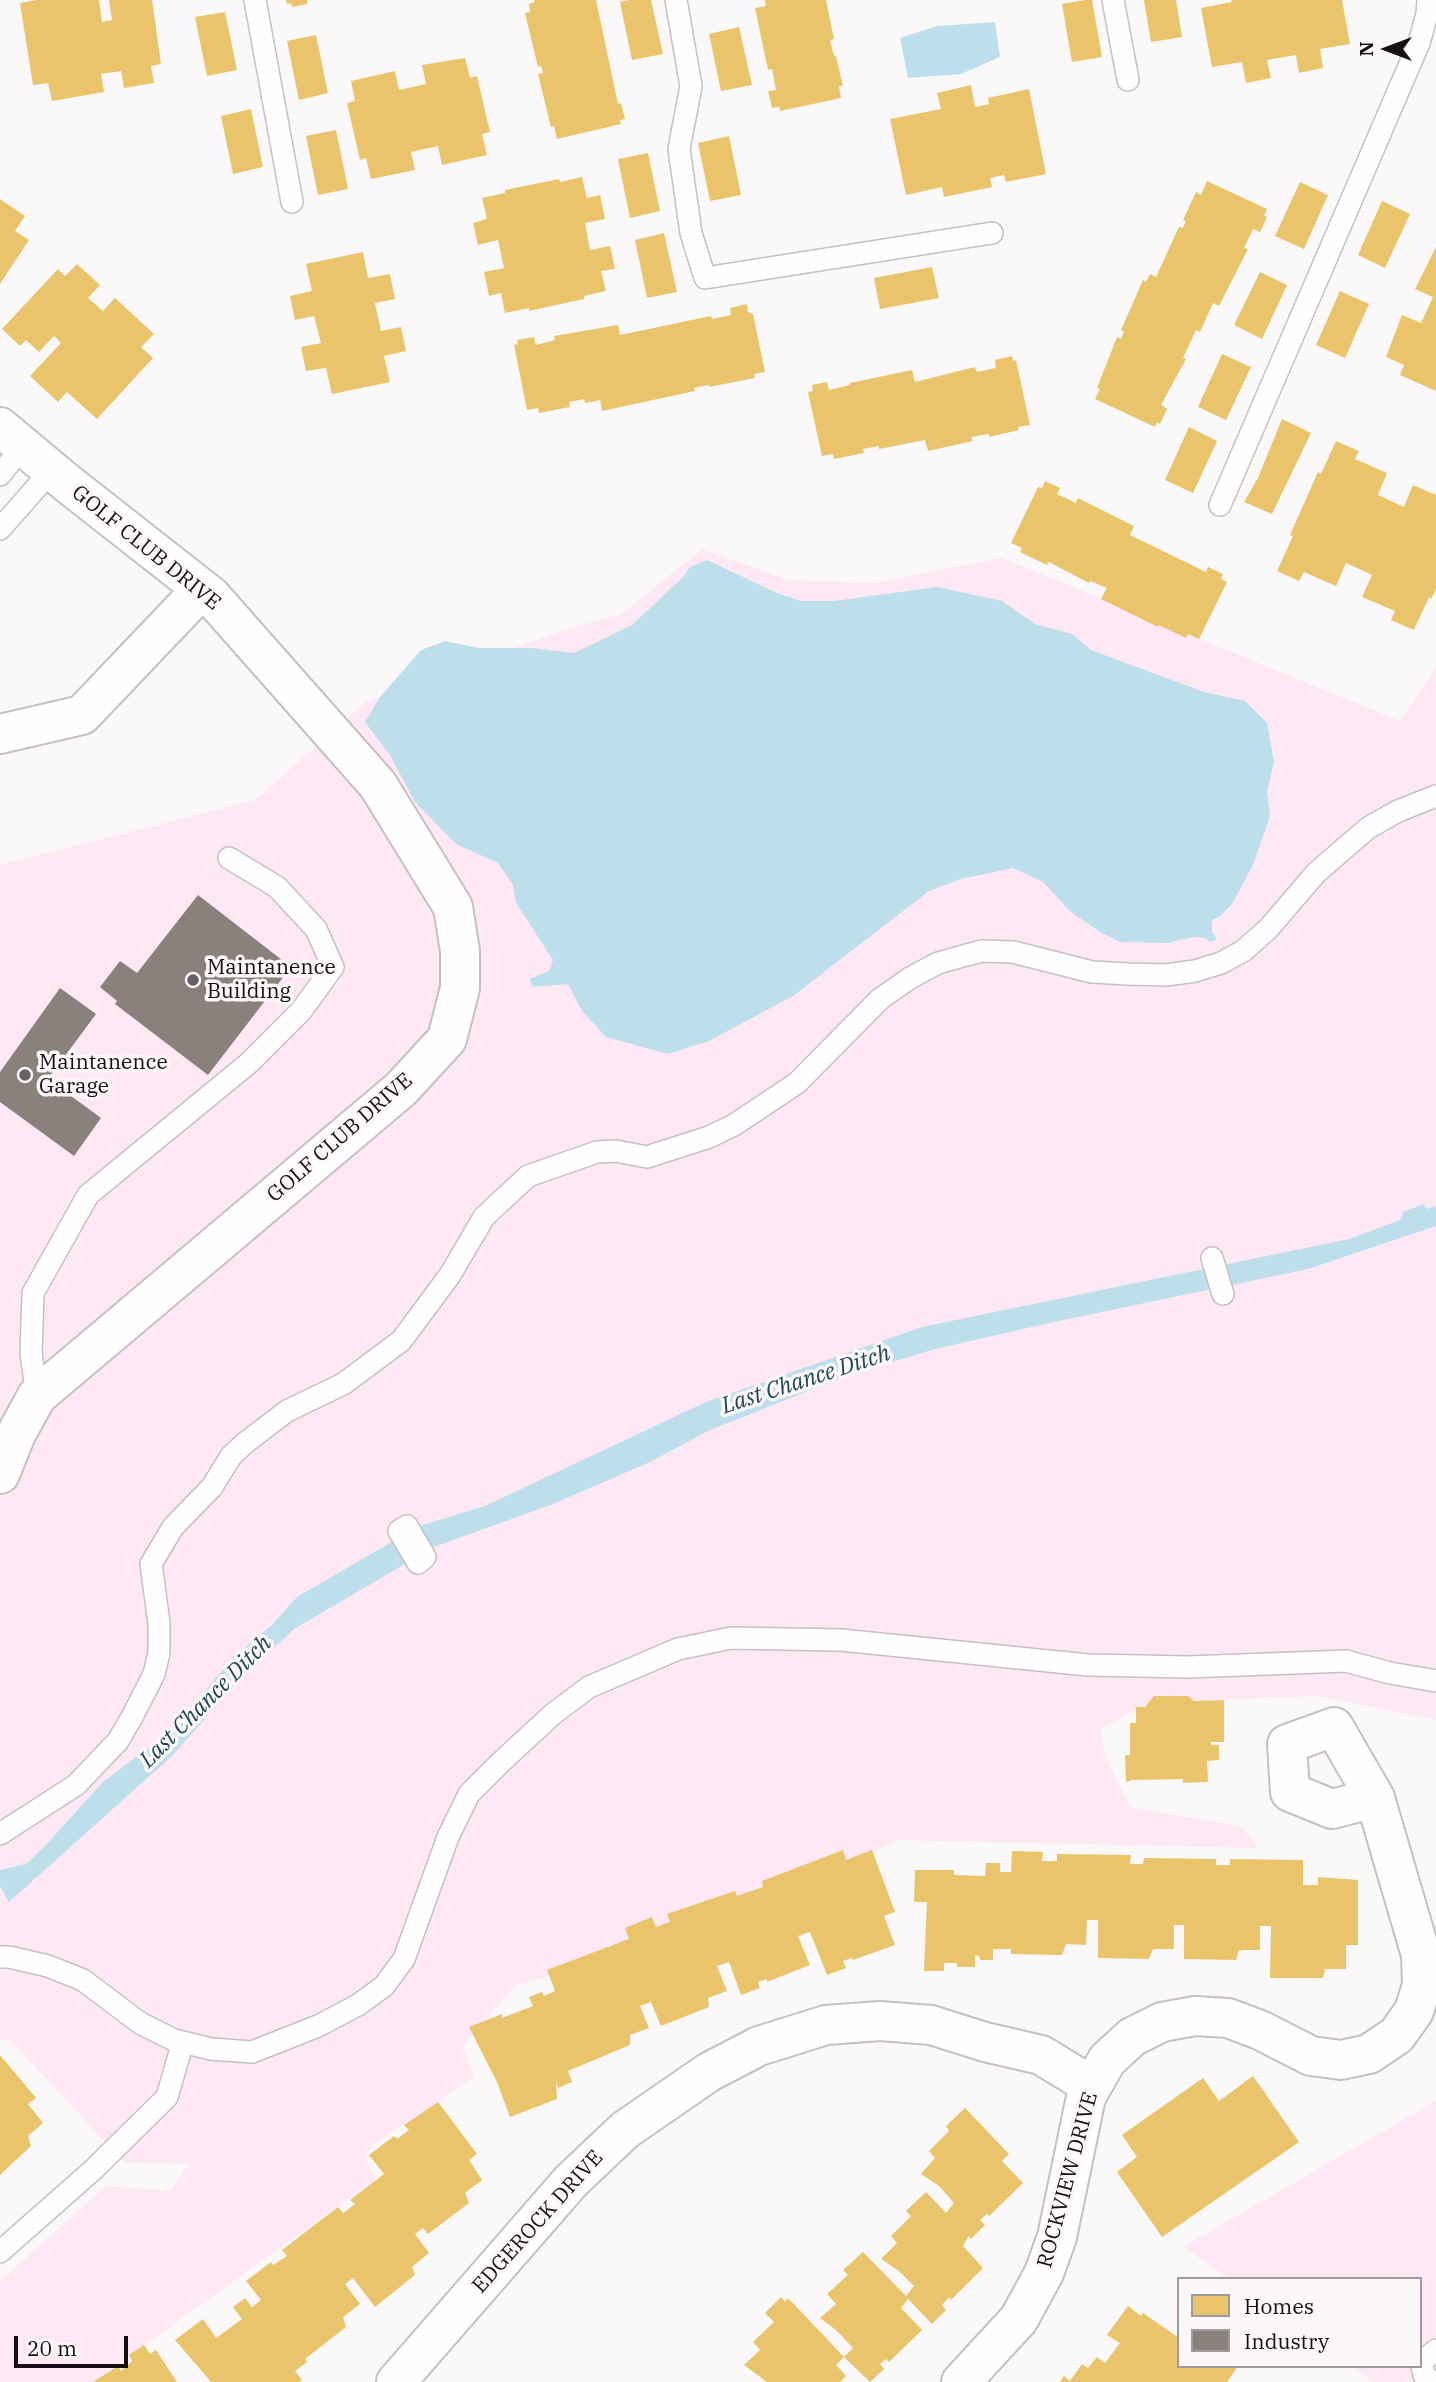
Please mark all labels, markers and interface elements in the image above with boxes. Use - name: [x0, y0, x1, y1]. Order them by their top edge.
- north arrow: [1352, 14, 1422, 84]
- text: N: [1354, 41, 1378, 57]
- street label: GOLF CLUB DRIVE: [66, 480, 226, 616]
- place label: Maintanence Building: [207, 955, 336, 1005]
- marker: Maintanence Building: [185, 972, 201, 988]
- place label: Maintanence Garage: [39, 1050, 168, 1100]
- marker: Maintanence Garage: [17, 1067, 33, 1083]
- street label: GOLF CLUB DRIVE: [262, 1068, 418, 1208]
- water label: Last Chance Ditch: [718, 1340, 894, 1420]
- water label: Last Chance Ditch: [134, 1630, 278, 1774]
- street label: ROCKVIEW DRIVE: [1032, 2089, 1104, 2271]
- street label: EDGEROCK DRIVE: [467, 2145, 609, 2299]
- legend: [1177, 2277, 1422, 2368]
- text: Homes: [1244, 2292, 1314, 2320]
- scale bar: [18, 2322, 131, 2366]
- text: Industry: [1244, 2327, 1329, 2355]
- text: 20 m: [27, 2334, 77, 2362]

